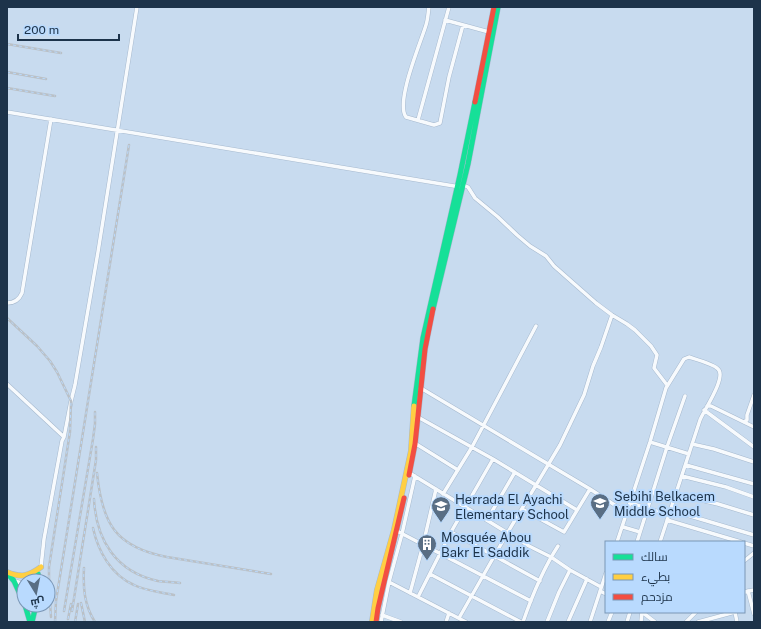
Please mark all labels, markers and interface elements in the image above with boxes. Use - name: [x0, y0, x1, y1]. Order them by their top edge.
- scale bar: [18, 16, 119, 42]
- text: 200 m: [24, 23, 59, 37]
- place label: Sebihi Belkacem Middle School: [614, 489, 715, 519]
- place label: Herrada El Ayachi Elementary School: [455, 492, 569, 522]
- school or university icon: Sebihi Belkacem Middle School: [589, 492, 611, 520]
- school or university icon: Herrada El Ayachi Elementary School: [430, 495, 452, 523]
- place label: Mosquée Abou Bakr El Saddik: [441, 530, 531, 560]
- building icon: Mosquée Abou Bakr El Saddik: [416, 533, 438, 561]
- legend: [605, 541, 745, 613]
- text: سالك: [641, 550, 668, 564]
- text: بطيء: [641, 570, 670, 587]
- north arrow: [16, 573, 56, 613]
- text: مزدحم: [641, 590, 673, 605]
- text: ش: [30, 595, 46, 610]

